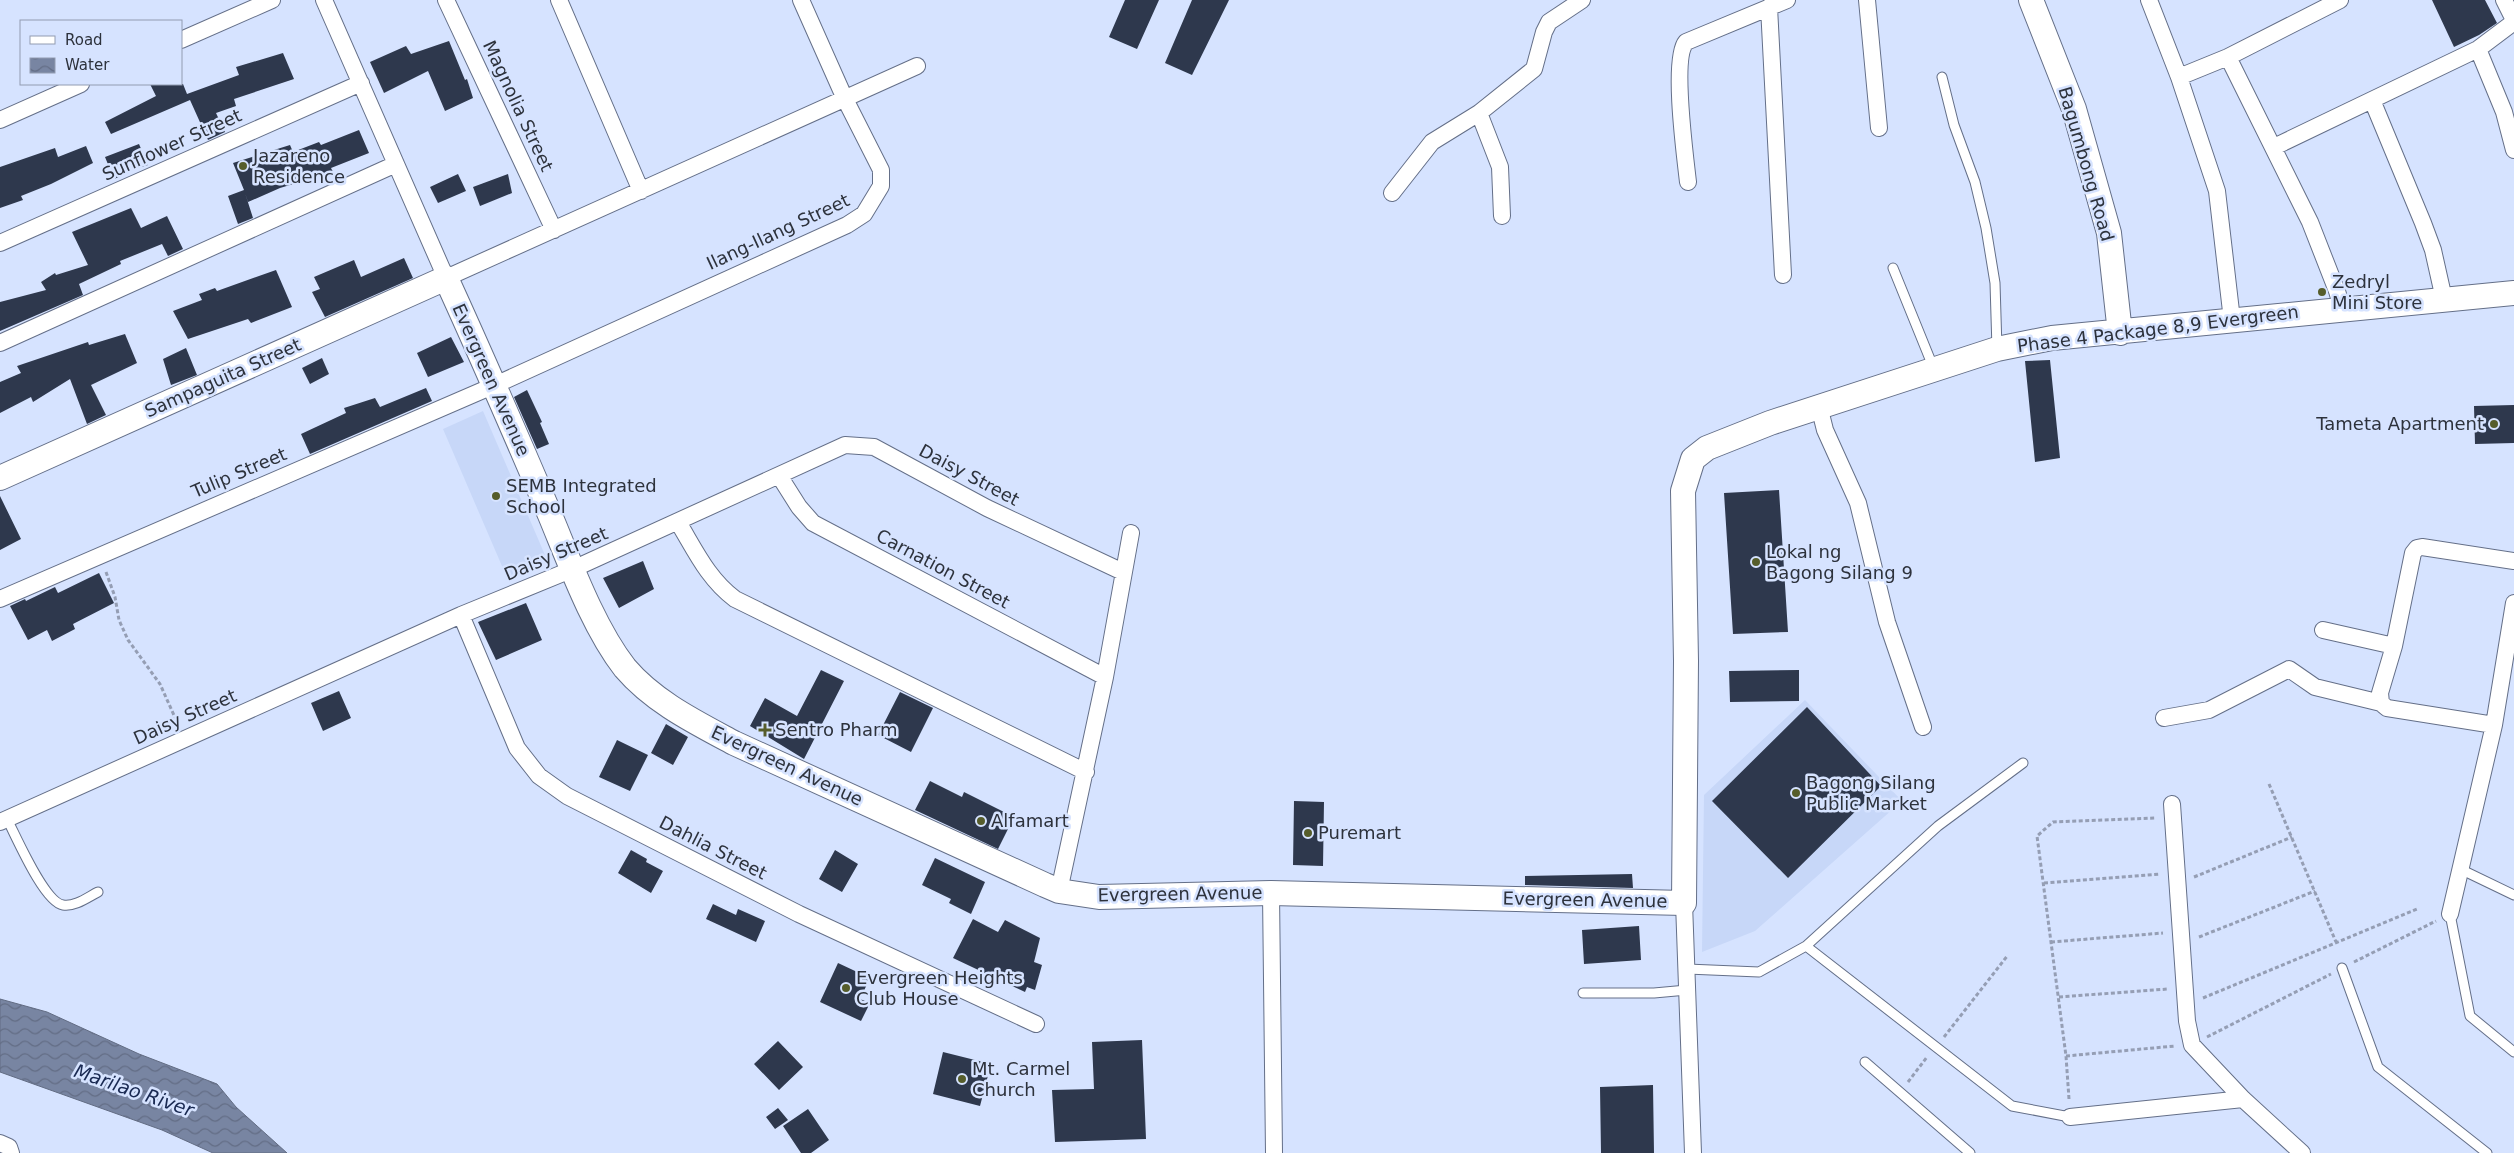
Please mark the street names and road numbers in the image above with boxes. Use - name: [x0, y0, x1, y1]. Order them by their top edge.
- street label: Magnolia Street: [479, 37, 558, 175]
- street label: Bagumbong Road: [2054, 84, 2119, 244]
- street label: Sunflower Street: [99, 104, 245, 185]
- street label: Ilang-Ilang Street: [703, 189, 853, 274]
- street label: Evergreen Avenue: [448, 300, 535, 459]
- street label: Phase 4 Package 8,9 Evergreen: [2016, 301, 2300, 356]
- street label: Sampaguita Street: [141, 334, 304, 421]
- street label: Daisy Street: [916, 439, 1023, 510]
- street label: Tulip Street: [187, 443, 290, 502]
- street label: Daisy Street: [501, 522, 611, 585]
- street label: Carnation Street: [873, 525, 1014, 613]
- street label: Daisy Street: [130, 685, 239, 749]
- street label: Evergreen Avenue: [708, 721, 866, 810]
- street label: Dahlia Street: [656, 811, 770, 884]
- street label: Evergreen Avenue: [1097, 882, 1263, 905]
- street label: Evergreen Avenue: [1502, 888, 1668, 911]

